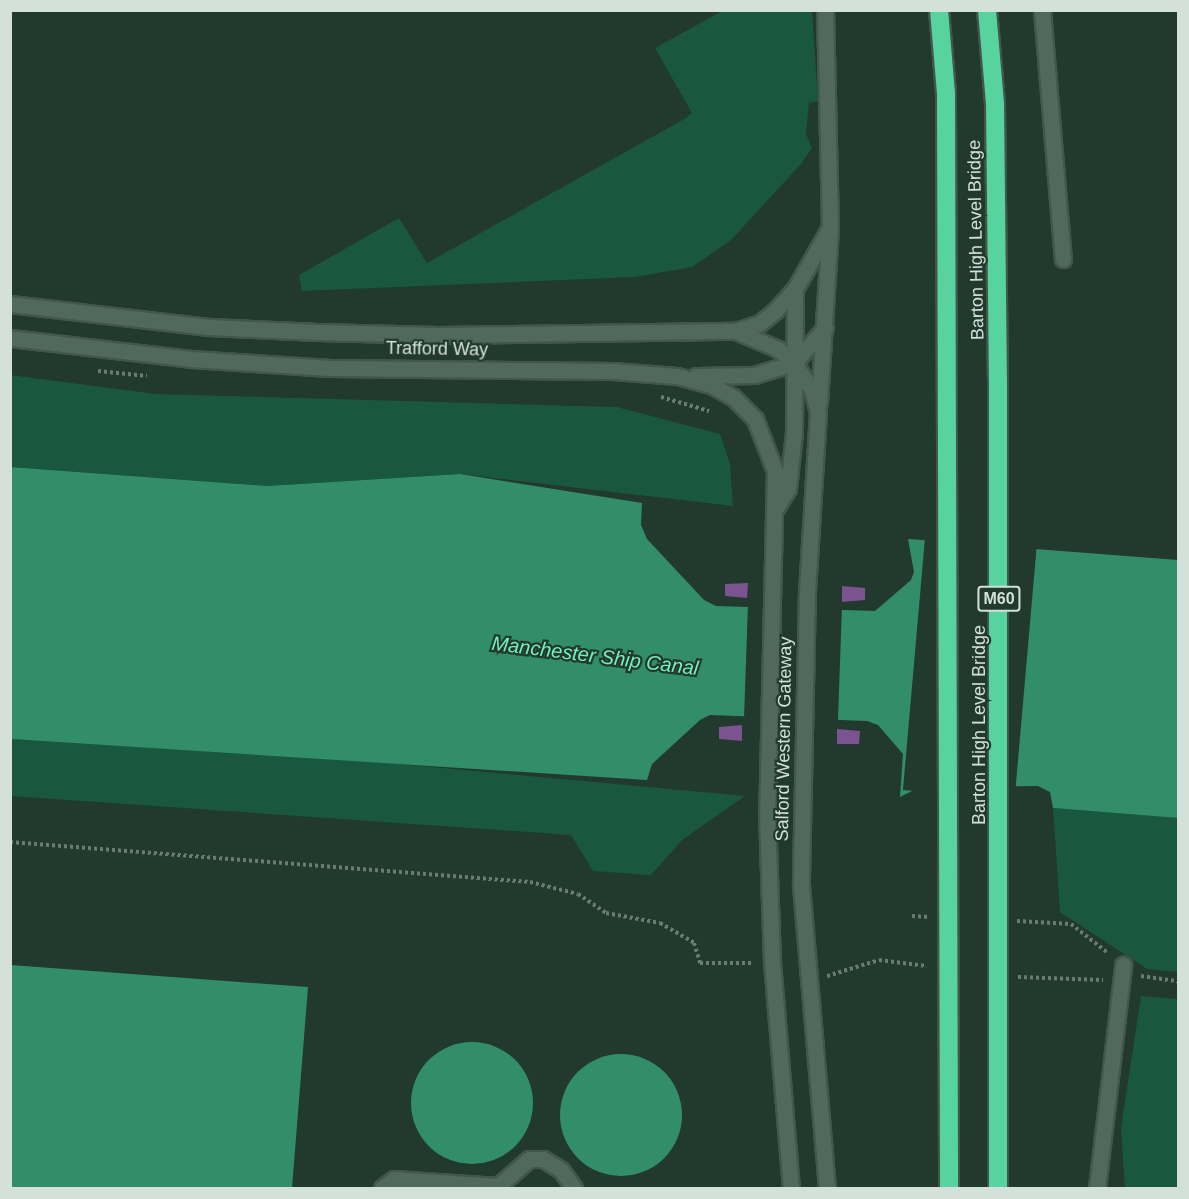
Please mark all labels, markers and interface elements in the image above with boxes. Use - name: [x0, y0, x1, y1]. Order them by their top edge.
- street label: Barton High Level Bridge: [963, 140, 989, 340]
- street label: Trafford Way: [386, 337, 488, 361]
- road number: M60: [976, 586, 1022, 612]
- street label: Barton High Level Bridge: [968, 625, 990, 825]
- water label: Manchester Ship Canal: [490, 631, 700, 681]
- street label: Salford Western Gateway: [771, 636, 797, 842]

